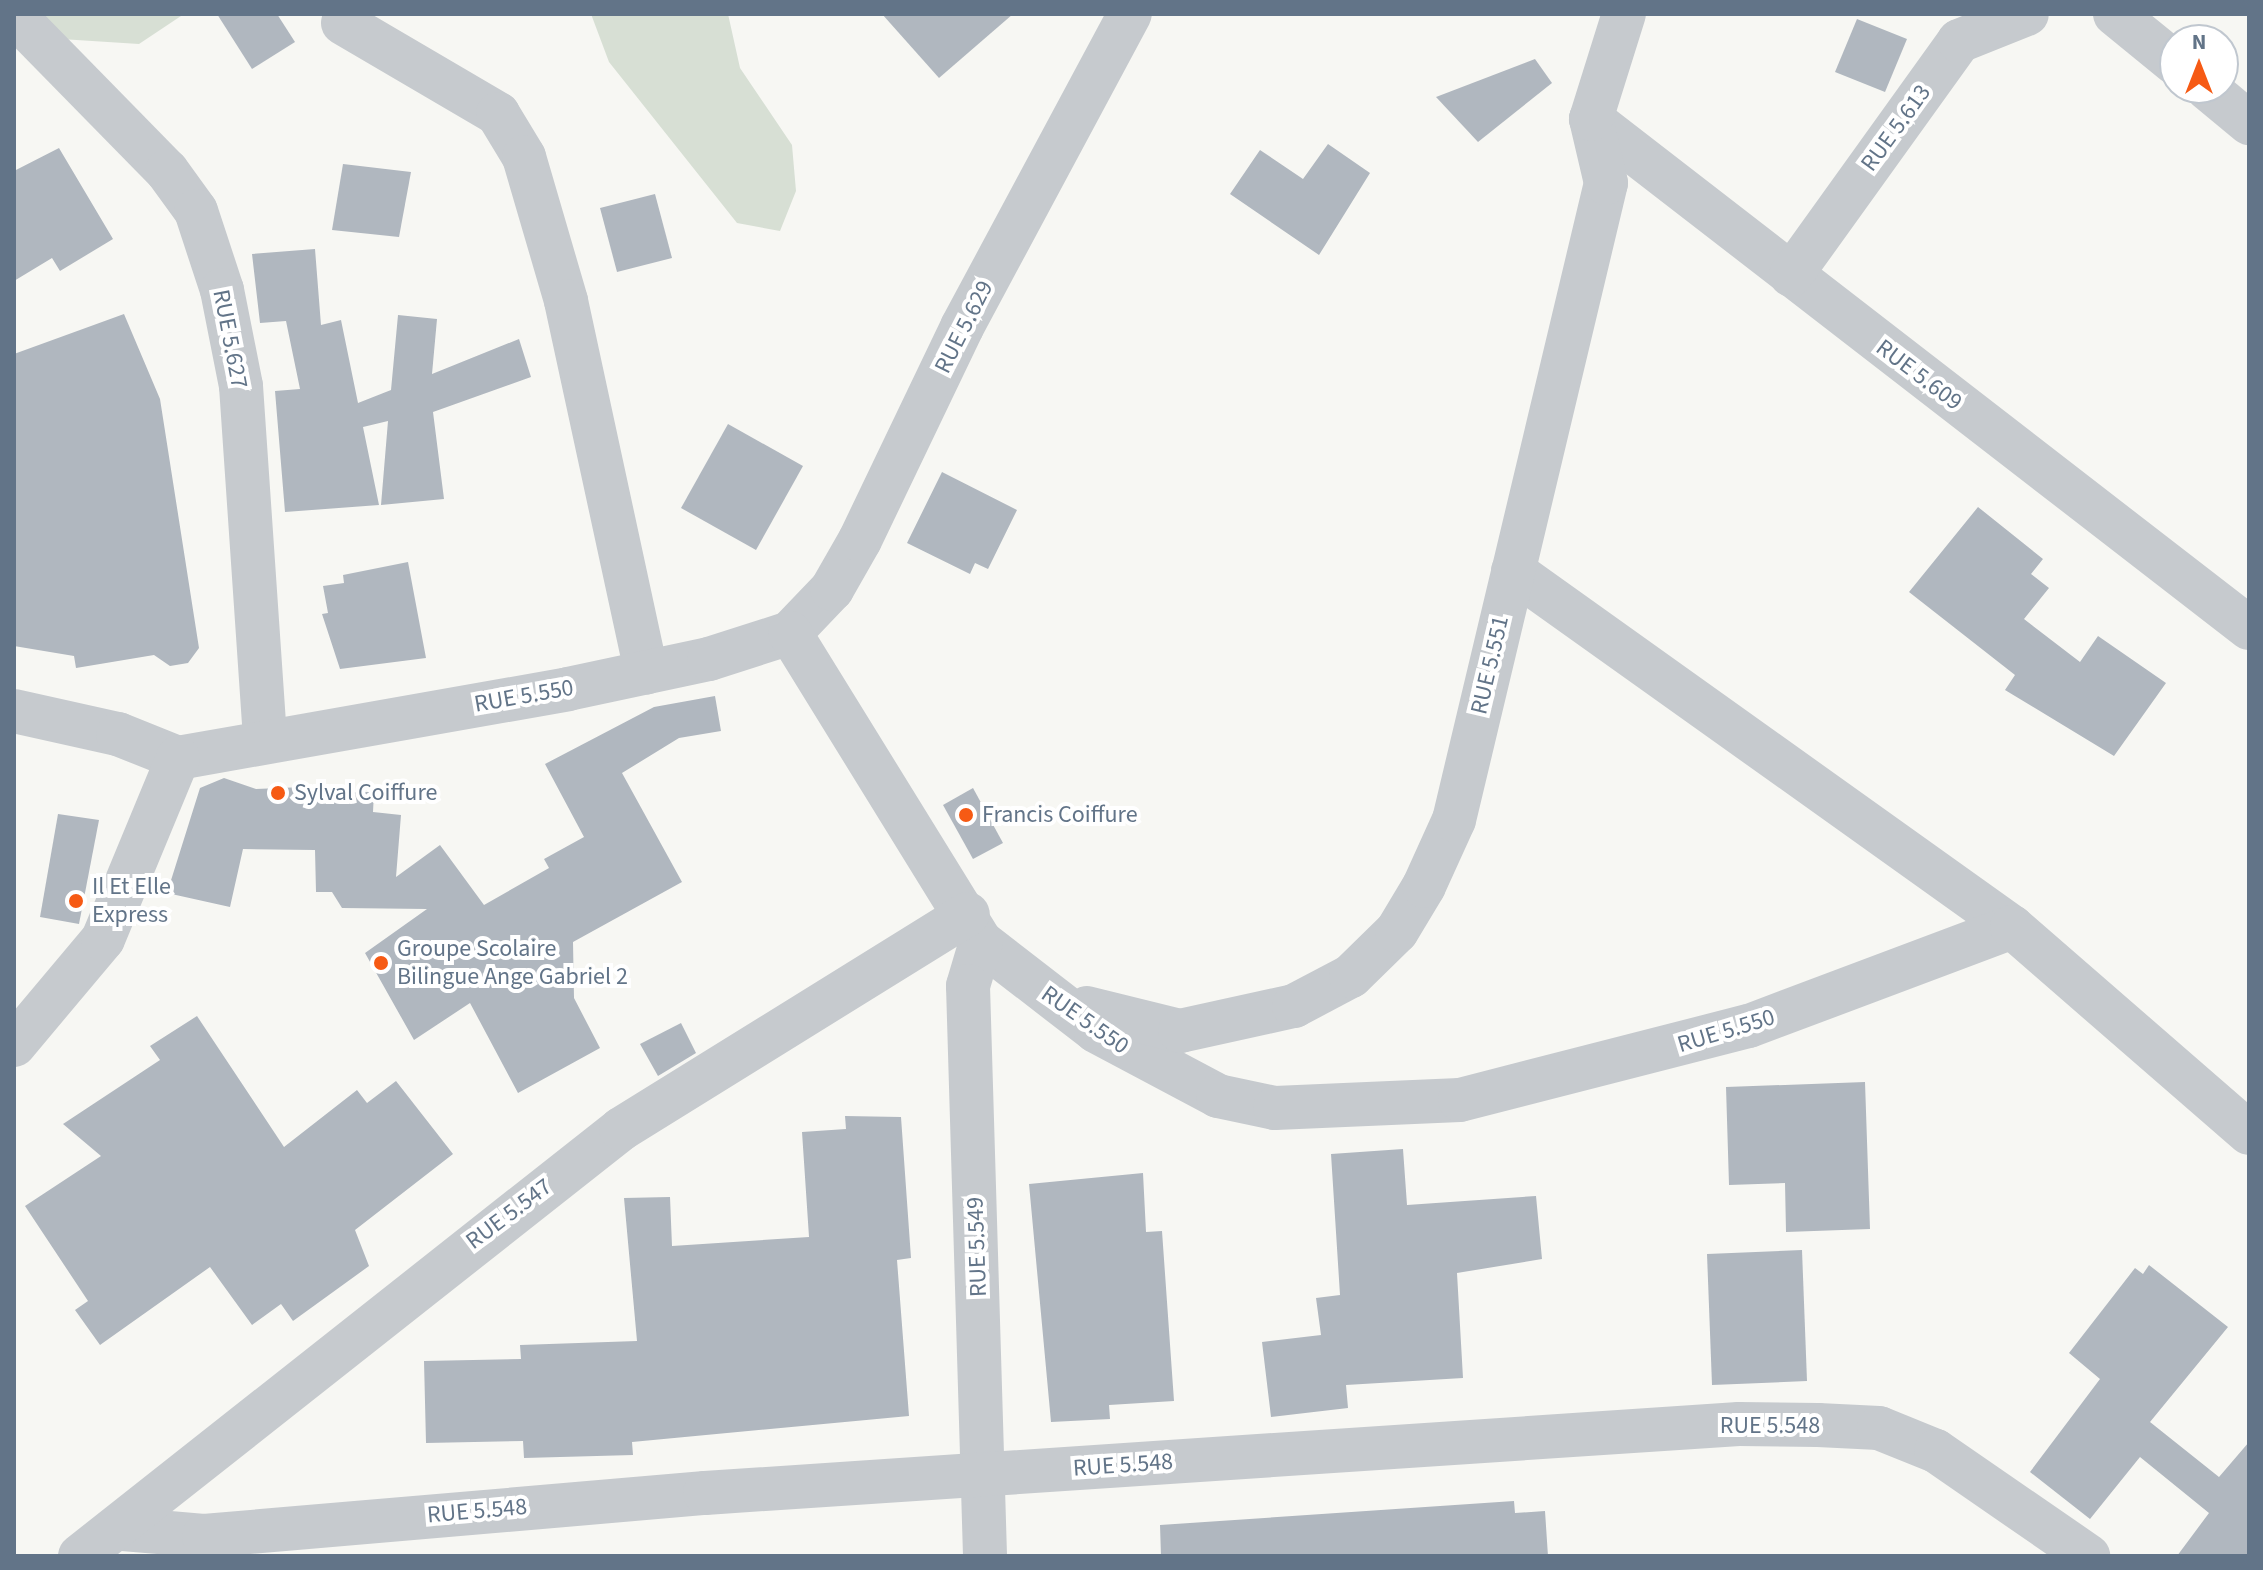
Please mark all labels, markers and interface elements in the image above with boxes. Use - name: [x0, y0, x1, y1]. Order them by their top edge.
- north arrow: [2159, 24, 2239, 104]
- text: N: [2192, 26, 2206, 58]
- street label: RUE 5.613: [1855, 79, 1937, 177]
- street label: RUE 5.629: [928, 276, 1000, 378]
- street label: RUE 5.627: [206, 287, 254, 391]
- street label: RUE 5.609: [1870, 333, 1968, 417]
- street label: RUE 5.551: [1465, 613, 1515, 717]
- street label: RUE 5.550: [472, 673, 576, 719]
- place label: Sylval Coiffure: [294, 779, 437, 807]
- marker: Sylval Coiffure: [269, 784, 287, 802]
- place label: Francis Coiffure: [982, 801, 1138, 829]
- marker: Francis Coiffure: [957, 806, 975, 824]
- place label: Il Et Elle Express: [92, 873, 171, 929]
- marker: Il Et Elle Express: [67, 892, 85, 910]
- place label: Groupe Scolaire Bilingue Ange Gabriel 2: [397, 935, 628, 991]
- marker: Groupe Scolaire Bilingue Ange Gabriel 2: [372, 954, 390, 972]
- street label: RUE 5.550: [1036, 979, 1134, 1061]
- street label: RUE 5.550: [1674, 1003, 1778, 1059]
- street label: RUE 5.547: [460, 1172, 558, 1256]
- street label: RUE 5.549: [961, 1196, 993, 1298]
- street label: RUE 5.548: [1720, 1412, 1820, 1440]
- street label: RUE 5.548: [1072, 1447, 1174, 1483]
- street label: RUE 5.548: [426, 1492, 528, 1530]

